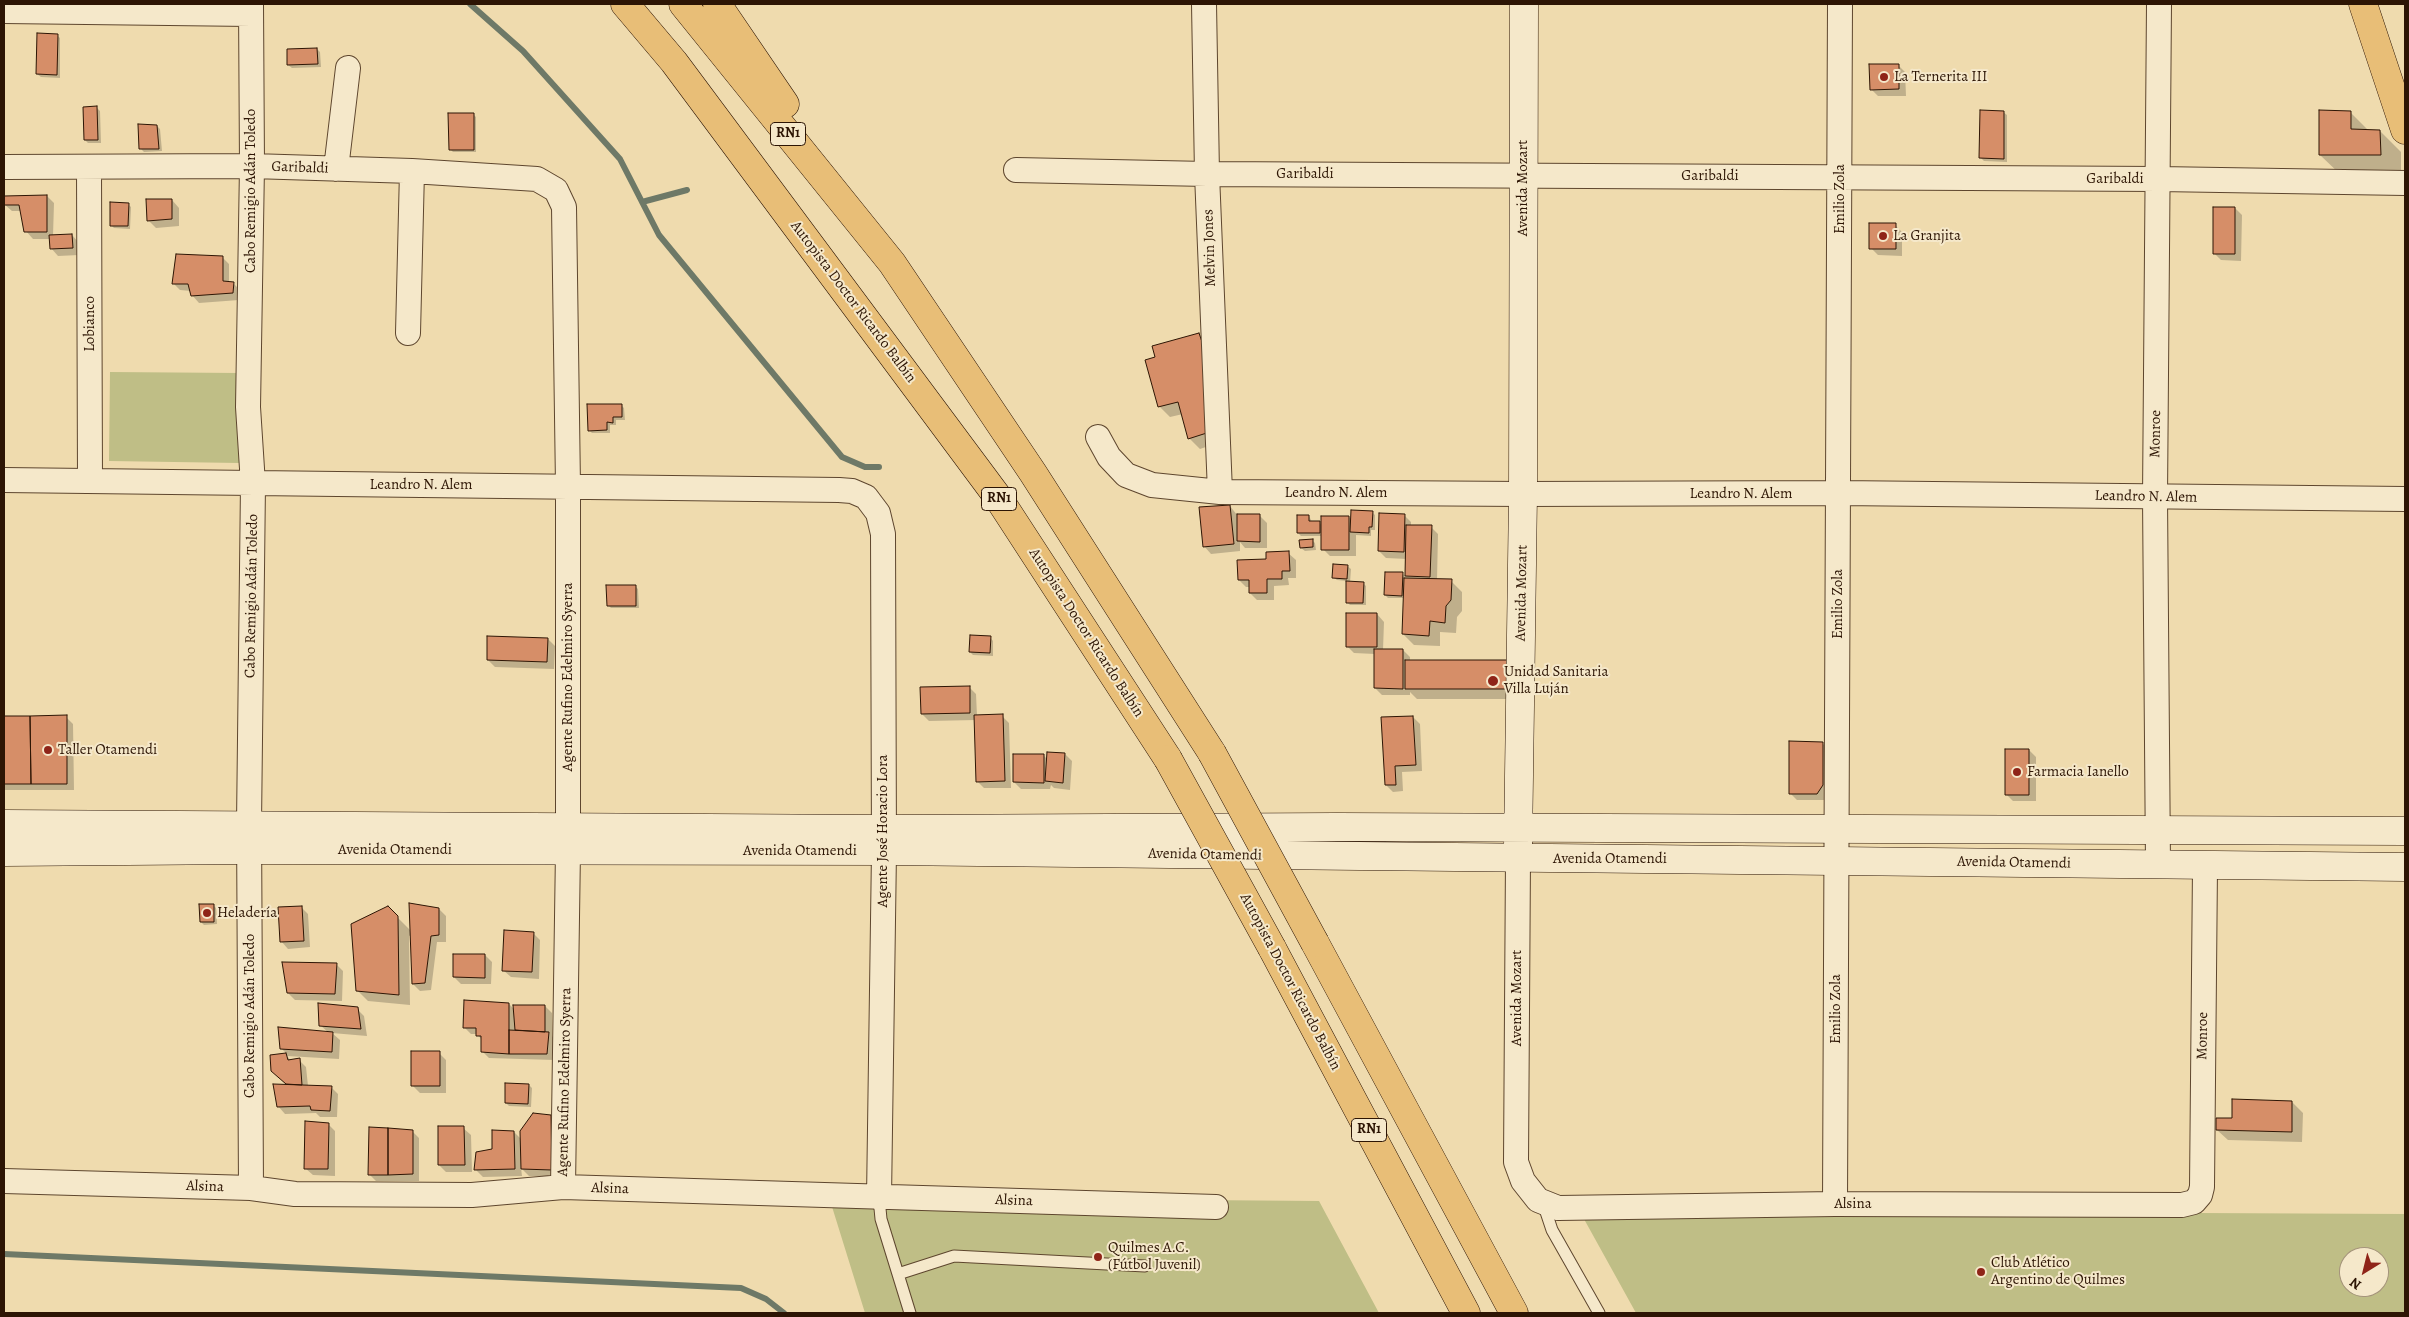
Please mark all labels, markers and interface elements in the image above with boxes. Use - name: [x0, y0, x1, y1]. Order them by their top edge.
- place label: La Ternerita III: [1894, 68, 1987, 86]
- marker: La Ternerita III: [1878, 71, 1890, 83]
- street label: Cabo Remigio Adán Toledo: [242, 109, 260, 273]
- road number: RN1: [770, 122, 806, 146]
- street label: Avenida Mozart: [1514, 140, 1532, 236]
- street label: Garibaldi: [271, 158, 329, 178]
- street label: Emilio Zola: [1831, 164, 1849, 234]
- street label: Garibaldi: [1276, 165, 1334, 183]
- street label: Garibaldi: [1681, 167, 1739, 185]
- street label: Garibaldi: [2086, 170, 2144, 188]
- street label: Melvin Jones: [1200, 209, 1220, 287]
- street label: Autopista Doctor Ricardo Balbín: [786, 218, 920, 386]
- place label: La Granjita: [1893, 227, 1961, 245]
- marker: La Granjita: [1877, 230, 1889, 242]
- street label: Lobianco: [81, 296, 99, 352]
- street label: Monroe: [2147, 410, 2165, 458]
- street label: Leandro N. Alem: [370, 476, 472, 494]
- street label: Leandro N. Alem: [1285, 484, 1387, 502]
- street label: Leandro N. Alem: [1690, 485, 1792, 503]
- street label: Leandro N. Alem: [2094, 487, 2198, 507]
- road number: RN1: [982, 488, 1016, 510]
- street label: Cabo Remigio Adán Toledo: [242, 514, 262, 678]
- street label: Autopista Doctor Ricardo Balbín: [1025, 545, 1147, 721]
- street label: Avenida Mozart: [1512, 545, 1532, 641]
- street label: Emilio Zola: [1829, 569, 1847, 639]
- street label: Agente Rufino Edelmiro Syerra: [559, 583, 577, 771]
- place label: Unidad Sanitaria Villa Luján: [1504, 663, 1608, 698]
- marker: Unidad Sanitaria Villa Luján: [1486, 674, 1500, 688]
- place label: Taller Otamendi: [58, 741, 157, 759]
- marker: Taller Otamendi: [42, 744, 54, 756]
- street label: Agente José Horacio Lora: [874, 754, 892, 908]
- place label: Farmacia Ianello: [2027, 763, 2129, 781]
- marker: Farmacia Ianello: [2011, 766, 2023, 778]
- street label: Avenida Otamendi: [338, 841, 452, 859]
- street label: Avenida Otamendi: [743, 842, 857, 860]
- street label: Avenida Otamendi: [1148, 845, 1262, 865]
- street label: Avenida Otamendi: [1553, 850, 1667, 868]
- street label: Avenida Otamendi: [1957, 853, 2071, 873]
- street label: Autopista Doctor Ricardo Balbín: [1236, 890, 1344, 1074]
- place label: Heladería: [217, 904, 277, 922]
- marker: Heladería: [201, 907, 213, 919]
- street label: Cabo Remigio Adán Toledo: [241, 934, 259, 1098]
- street label: Avenida Mozart: [1508, 950, 1526, 1046]
- street label: Emilio Zola: [1827, 974, 1845, 1044]
- street label: Agente Rufino Edelmiro Syerra: [554, 987, 576, 1177]
- street label: Monroe: [2194, 1012, 2212, 1060]
- road number: RN1: [1352, 1118, 1386, 1142]
- street label: Alsina: [186, 1177, 224, 1197]
- street label: Alsina: [591, 1179, 629, 1199]
- street label: Alsina: [995, 1191, 1033, 1211]
- street label: Alsina: [1834, 1195, 1872, 1213]
- place label: Quilmes A.C. (Fútbol Juvenil): [1108, 1239, 1201, 1274]
- north arrow: [2339, 1247, 2389, 1297]
- marker: Quilmes A.C. (Fútbol Juvenil): [1092, 1251, 1104, 1263]
- place label: Club Atlético Argentino de Quilmes: [1991, 1254, 2125, 1289]
- marker: Club Atlético Argentino de Quilmes: [1975, 1266, 1987, 1278]
- text: N: [2346, 1273, 2365, 1294]

